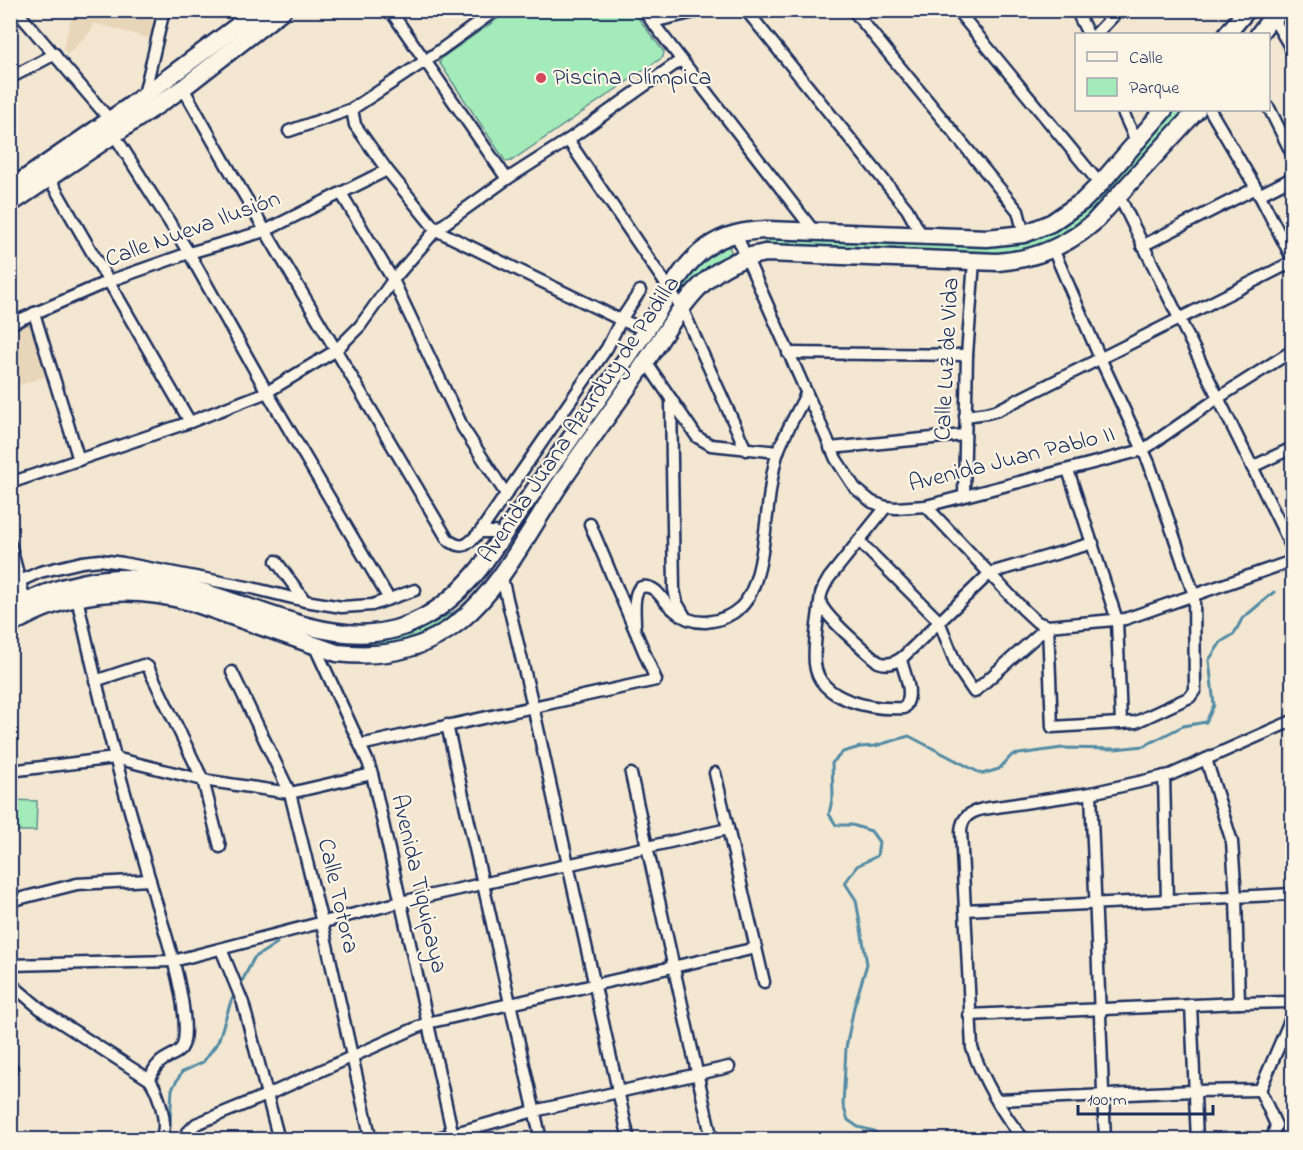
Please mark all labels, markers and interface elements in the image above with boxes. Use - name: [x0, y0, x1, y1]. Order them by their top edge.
- legend: [1075, 33, 1270, 111]
- text: Calle: [1129, 46, 1164, 72]
- place label: Piscina Olímpica: [553, 61, 712, 96]
- marker: Piscina Olímpica: [534, 71, 548, 85]
- text: Parque: [1129, 76, 1180, 102]
- street label: Calle Nueva Ilusión: [101, 182, 285, 278]
- street label: Avenida Juana Azurduy de Padilla: [470, 269, 690, 571]
- street label: Calle Luz de Vida: [926, 277, 970, 441]
- street label: Avenida Juan Pablo II: [905, 417, 1119, 503]
- street label: Avenida Tiquipaya: [379, 791, 456, 977]
- street label: Calle Totora: [307, 835, 367, 957]
- scale bar: [1078, 1078, 1213, 1116]
- text: 100 m: [1087, 1088, 1127, 1114]

